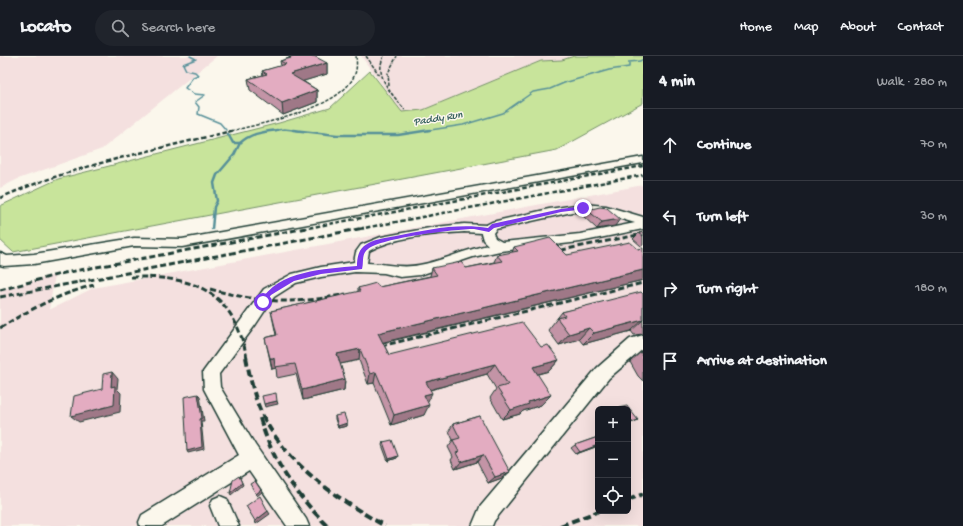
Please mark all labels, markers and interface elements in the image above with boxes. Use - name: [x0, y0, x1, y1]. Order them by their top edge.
- search box: [95, 10, 375, 46]
- text: Locato: [20, 16, 71, 39]
- icon: search: [109, 17, 131, 39]
- text: Search here: [141, 19, 215, 37]
- text: Home: [740, 19, 772, 36]
- text: Map: [794, 19, 818, 36]
- text: About: [840, 19, 876, 36]
- text: Contact: [898, 19, 943, 36]
- text: 4 min: [659, 72, 695, 92]
- text: Walk · 280 m: [877, 75, 947, 90]
- water label: Paddy Run: [413, 109, 464, 129]
- icon: ahead: [659, 134, 681, 156]
- text: Continue: [697, 136, 751, 154]
- text: 70 m: [921, 137, 947, 152]
- route end: [574, 199, 592, 217]
- icon: left: [659, 206, 681, 228]
- text: Turn left: [697, 208, 748, 226]
- text: 30 m: [921, 209, 947, 224]
- icon: right: [659, 278, 681, 300]
- text: Turn right: [697, 280, 757, 298]
- text: 180 m: [915, 281, 947, 296]
- route start: [254, 293, 272, 311]
- icon: arrive: [659, 350, 681, 372]
- text: Arrive at destination: [697, 352, 827, 370]
- map controls: [595, 406, 631, 514]
- button: +: [595, 406, 631, 442]
- button: −: [595, 442, 631, 478]
- button: locate: [595, 478, 631, 514]

